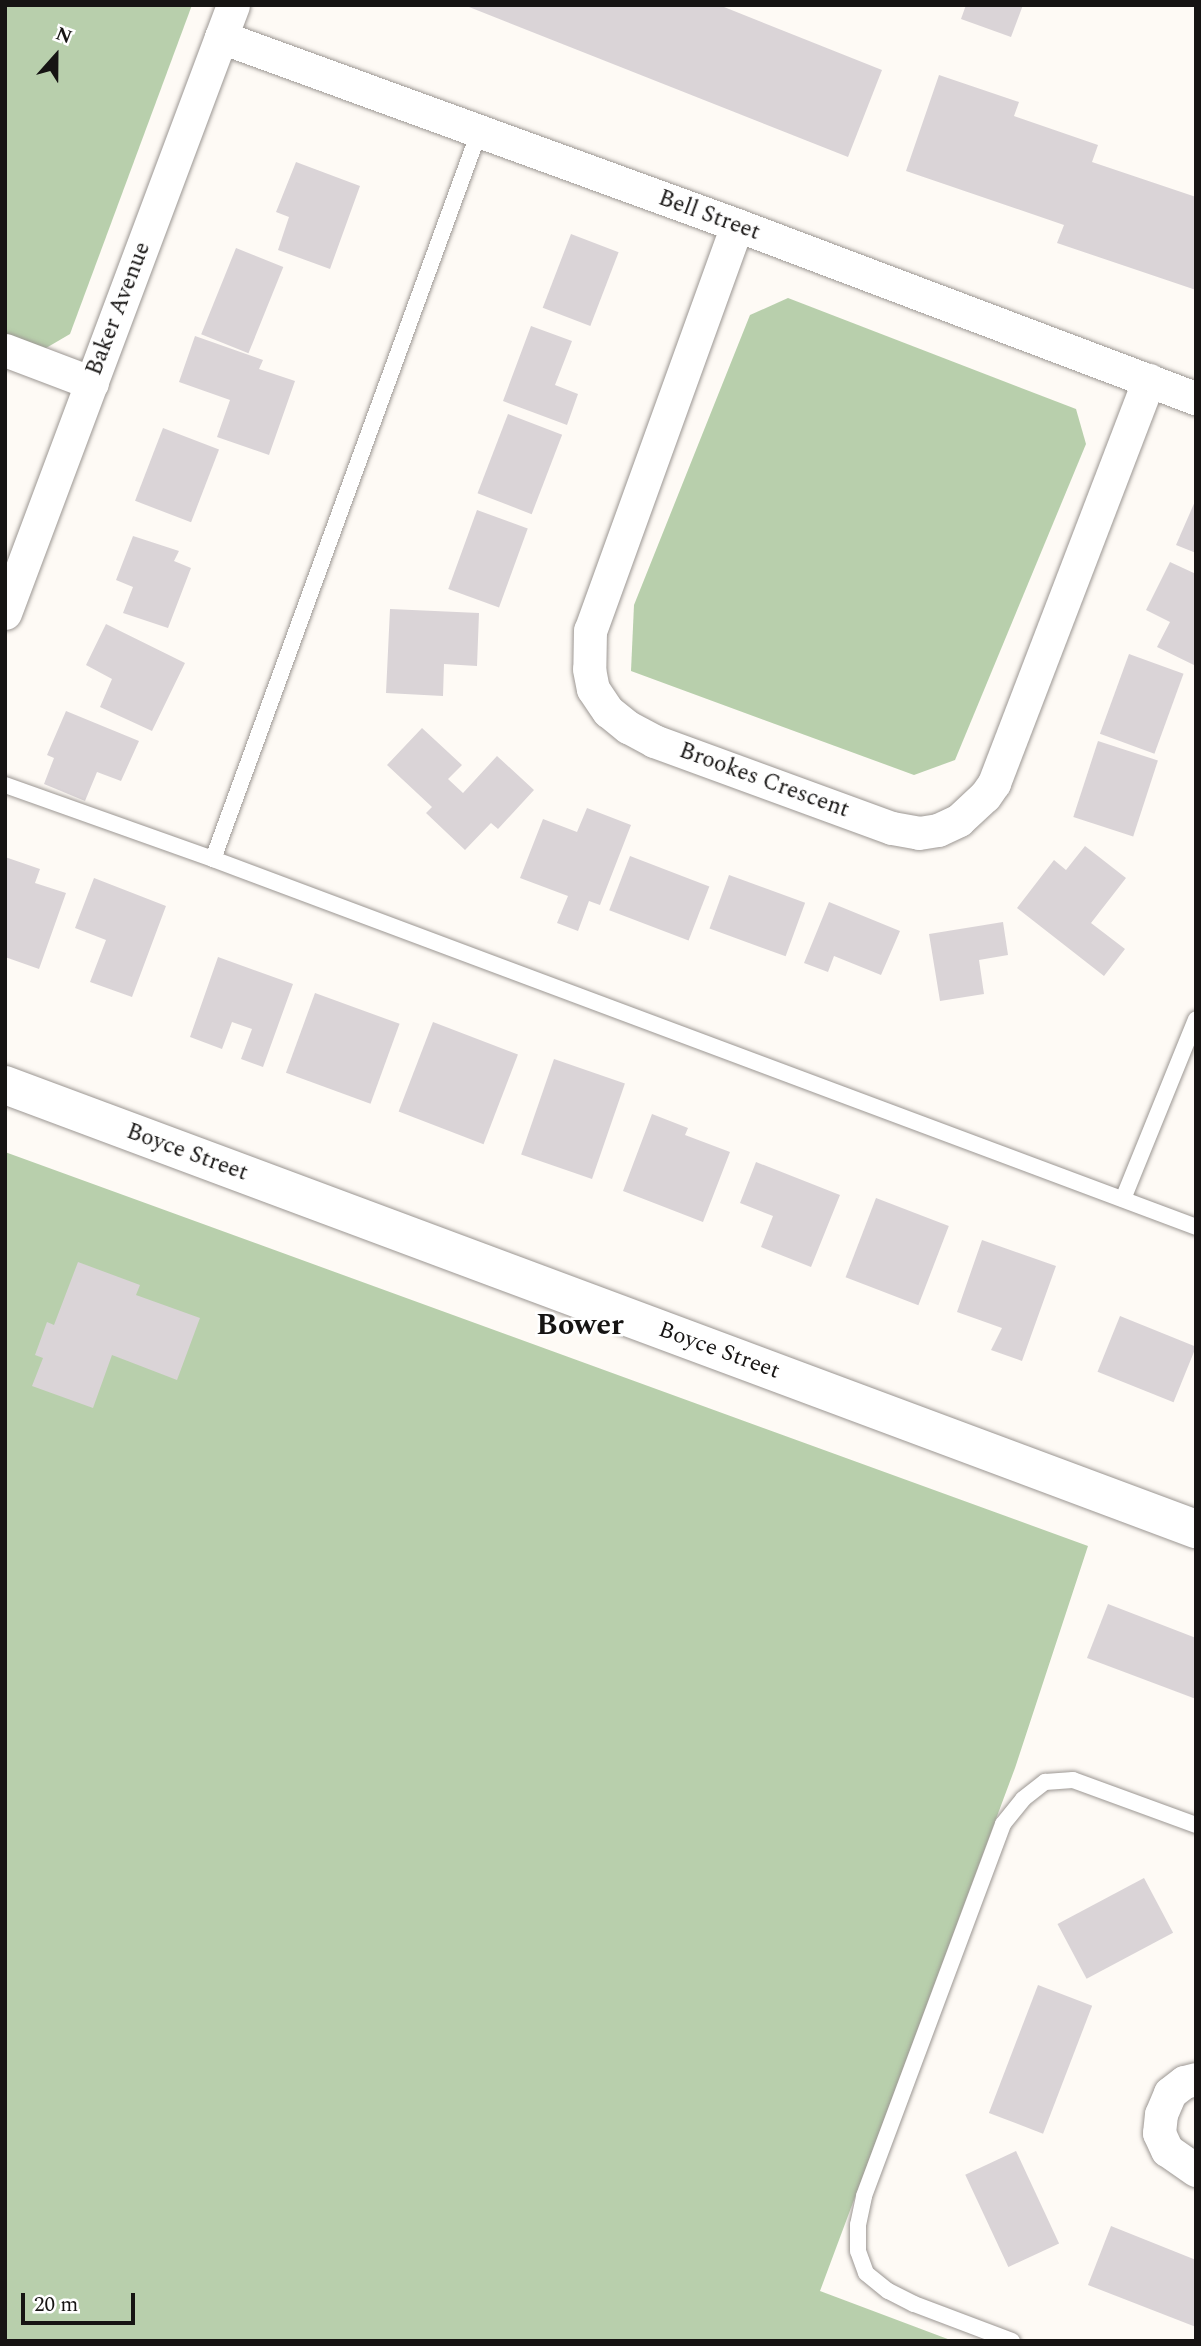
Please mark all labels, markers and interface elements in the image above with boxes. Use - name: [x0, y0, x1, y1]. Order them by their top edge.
- text: N: [51, 20, 76, 52]
- north arrow: [21, 21, 91, 91]
- street label: Bell Street: [654, 185, 764, 247]
- street label: Baker Avenue: [81, 238, 157, 380]
- street label: Brookes Crescent: [675, 737, 853, 825]
- street label: Boyce Street: [123, 1118, 251, 1188]
- district label: Bower: [536, 1307, 624, 1343]
- street label: Boyce Street: [655, 1316, 783, 1386]
- scale bar: [24, 2280, 138, 2324]
- text: 20 m: [34, 2289, 78, 2321]

